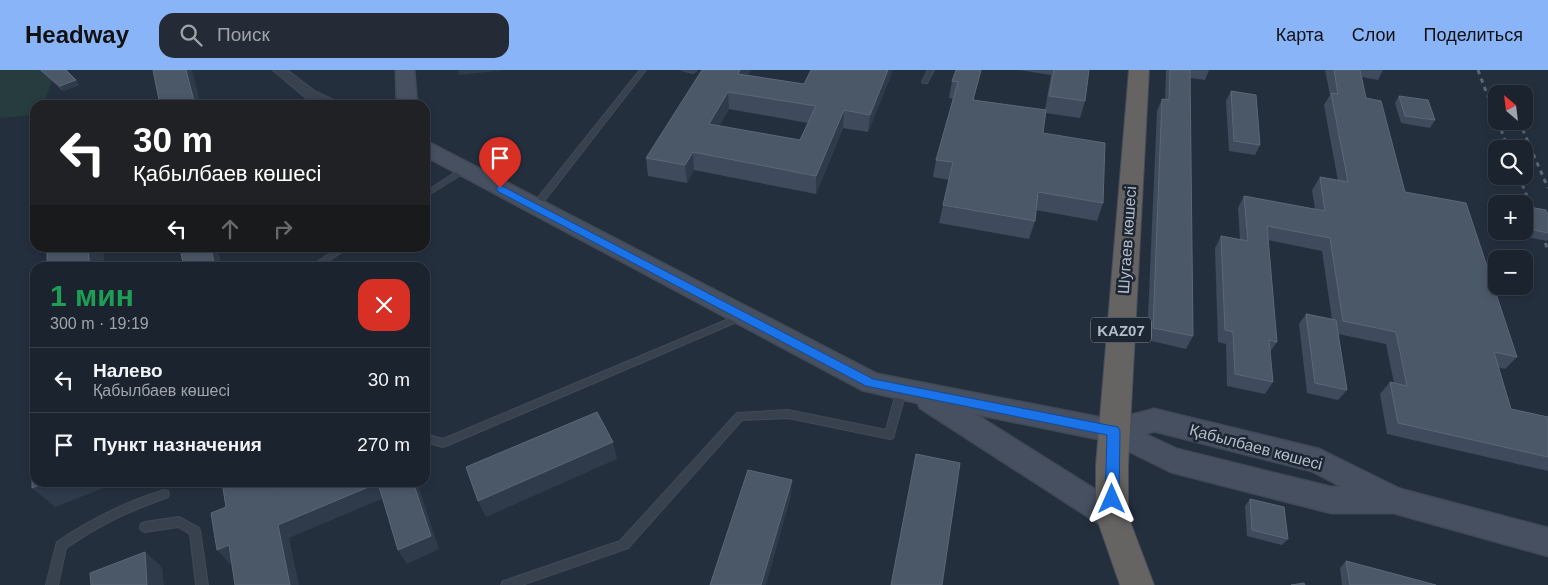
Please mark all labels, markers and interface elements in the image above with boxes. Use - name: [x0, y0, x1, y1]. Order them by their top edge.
- search box: [159, 13, 509, 58]
- text: Headway: [25, 21, 129, 48]
- icon: search: [177, 21, 205, 49]
- text: Поиск: [217, 24, 270, 45]
- text: Карта: [1276, 25, 1324, 45]
- text: Слои: [1352, 25, 1396, 45]
- text: Поделиться: [1424, 25, 1523, 45]
- north arrow: [1488, 85, 1532, 130]
- map controls: [1488, 85, 1533, 295]
- icon: left: [50, 120, 115, 185]
- text: 30 m: [133, 120, 213, 159]
- pin: [479, 137, 521, 188]
- button: search: [1488, 140, 1533, 185]
- icon: arrive: [486, 144, 514, 172]
- text: Қабылбаев көшесі: [133, 161, 321, 186]
- street label: Шугаев көшесі: [1115, 185, 1139, 295]
- button: +: [1488, 195, 1533, 240]
- icon: left: [163, 215, 191, 243]
- icon: ahead: [216, 215, 244, 243]
- icon: right: [269, 215, 297, 243]
- button: −: [1488, 250, 1533, 295]
- text: 1 мин: [50, 279, 134, 312]
- button: close: [358, 279, 410, 331]
- text: 300 m · 19:19: [50, 315, 149, 332]
- road number: KAZ07: [1091, 318, 1151, 342]
- text: Налево: [93, 360, 163, 381]
- icon: left: [50, 366, 78, 394]
- text: 30 m: [368, 369, 410, 390]
- text: Қабылбаев көшесі: [93, 382, 230, 399]
- street label: Қабылбаев көшесі: [1188, 421, 1324, 473]
- icon: arrive: [50, 431, 78, 459]
- text: Пункт назначения: [93, 434, 262, 455]
- text: 270 m: [357, 434, 410, 455]
- position arrow: [1085, 472, 1137, 524]

